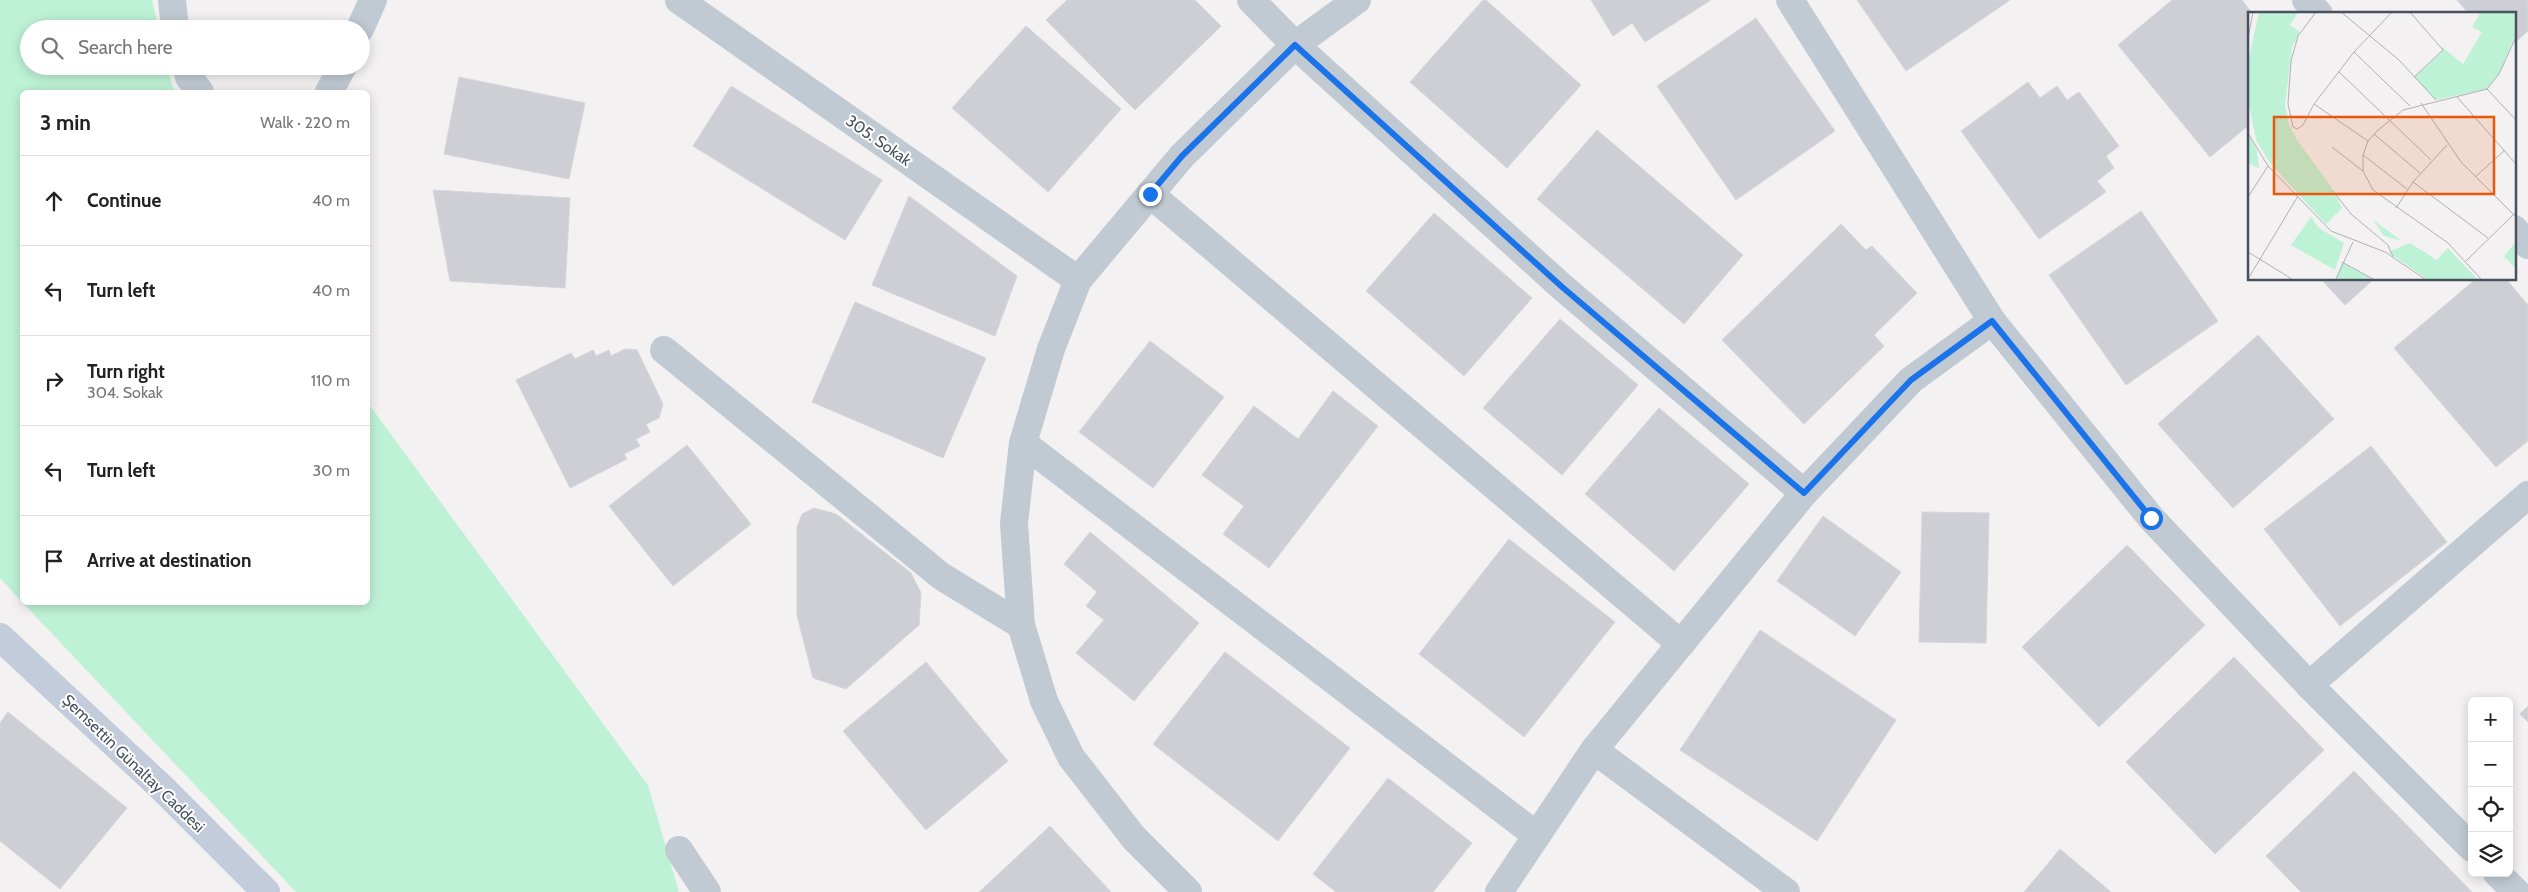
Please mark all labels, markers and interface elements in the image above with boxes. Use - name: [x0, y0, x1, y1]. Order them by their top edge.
- inset map: [2248, 12, 2516, 280]
- search box: [20, 20, 370, 75]
- icon: search: [38, 34, 66, 62]
- text: Search here: [78, 36, 172, 59]
- text: 3 min: [40, 110, 91, 135]
- street label: 305. Sokak: [842, 111, 916, 170]
- text: Walk · 220 m: [260, 113, 350, 132]
- route end: [1139, 183, 1162, 206]
- icon: ahead: [40, 187, 68, 215]
- text: Continue: [87, 189, 161, 212]
- text: 40 m: [312, 191, 350, 210]
- icon: left: [40, 277, 68, 305]
- text: Turn left: [87, 279, 155, 302]
- text: 40 m: [312, 281, 350, 300]
- text: Turn right: [87, 360, 165, 383]
- icon: right: [40, 367, 68, 395]
- text: 110 m: [311, 371, 350, 390]
- text: 304. Sokak: [87, 383, 163, 402]
- icon: left: [40, 457, 68, 485]
- text: Turn left: [87, 459, 155, 482]
- text: 30 m: [313, 461, 350, 480]
- route start: [2140, 507, 2163, 530]
- icon: arrive: [40, 547, 68, 575]
- text: Arrive at destination: [87, 549, 251, 572]
- street label: Şemsettin Günaltay Caddesi: [59, 690, 209, 836]
- map controls: [2468, 697, 2513, 877]
- button: +: [2468, 697, 2513, 742]
- button: −: [2468, 742, 2513, 787]
- button: locate: [2468, 787, 2513, 832]
- button: layers: [2468, 832, 2513, 877]

